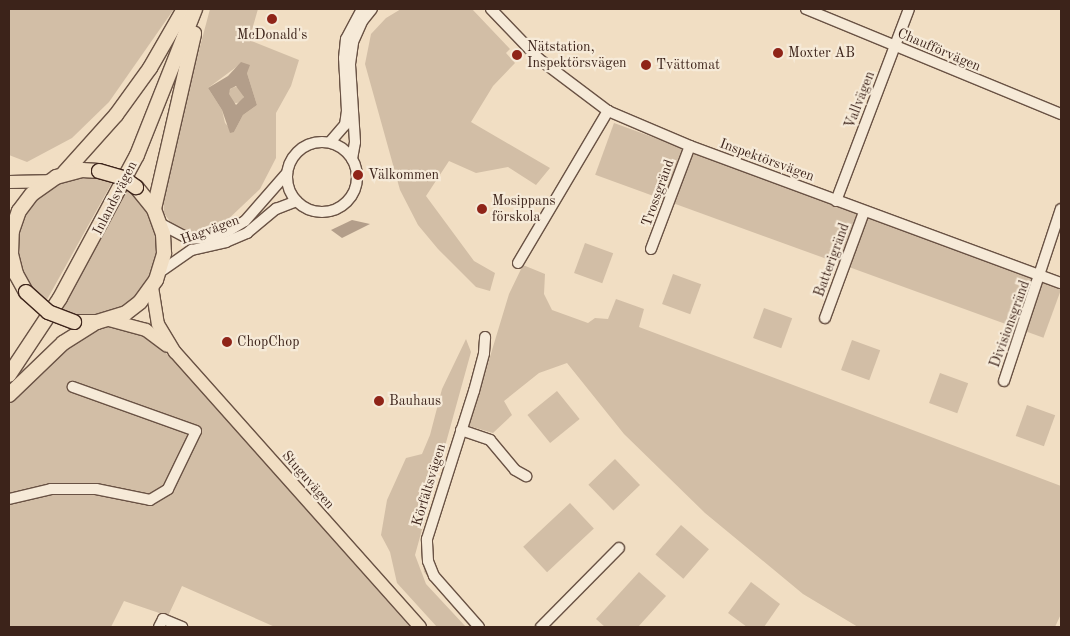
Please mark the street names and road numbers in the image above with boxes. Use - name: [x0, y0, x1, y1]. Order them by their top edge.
- street label: Chaufförvägen: [895, 25, 983, 75]
- street label: Vallvägen: [841, 69, 879, 131]
- street label: Inspektörsvägen: [717, 135, 817, 185]
- street label: Trossgränd: [638, 157, 678, 229]
- street label: Inlandsvägen: [89, 158, 141, 238]
- street label: Hagvägen: [178, 212, 242, 248]
- street label: Batterigränd: [811, 221, 853, 299]
- street label: Divisionsgränd: [986, 278, 1034, 370]
- street label: Körfältsvägen: [408, 442, 450, 528]
- street label: Stuguvägen: [278, 447, 338, 513]

